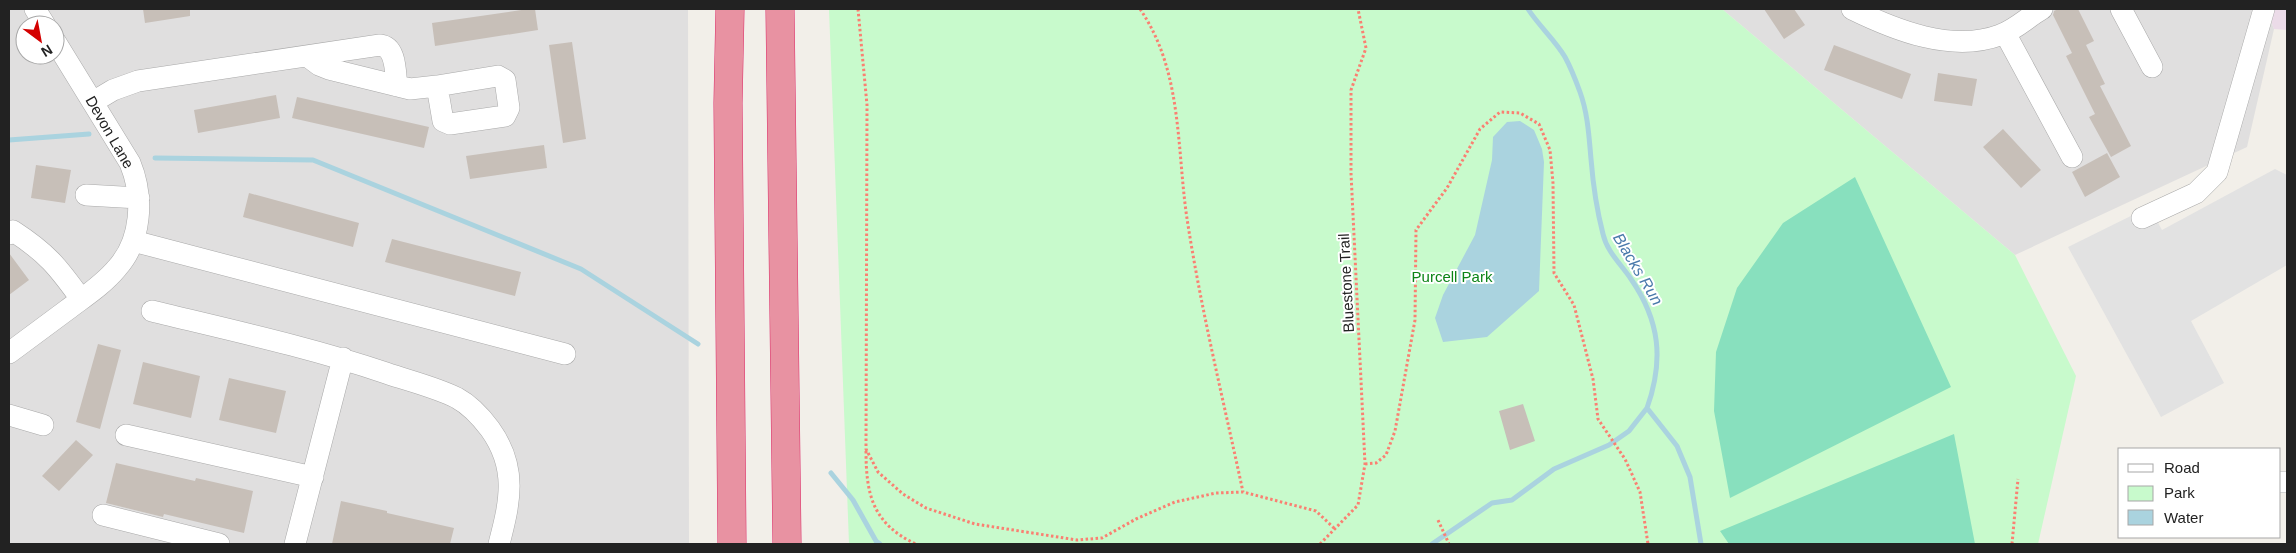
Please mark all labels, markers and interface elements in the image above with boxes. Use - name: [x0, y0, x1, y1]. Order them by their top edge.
- north arrow: [15, 15, 65, 65]
- text: N: [38, 42, 55, 60]
- street label: Devon Lane: [82, 93, 138, 171]
- water label: Blacks Run: [1610, 230, 1666, 308]
- street label: Bluestone Trail: [1335, 233, 1357, 333]
- park label: Purcell Park: [1412, 268, 1493, 285]
- legend: [2118, 448, 2281, 538]
- text: Road: [2164, 459, 2200, 476]
- text: Park: [2164, 484, 2195, 501]
- text: Water: [2164, 509, 2203, 526]

